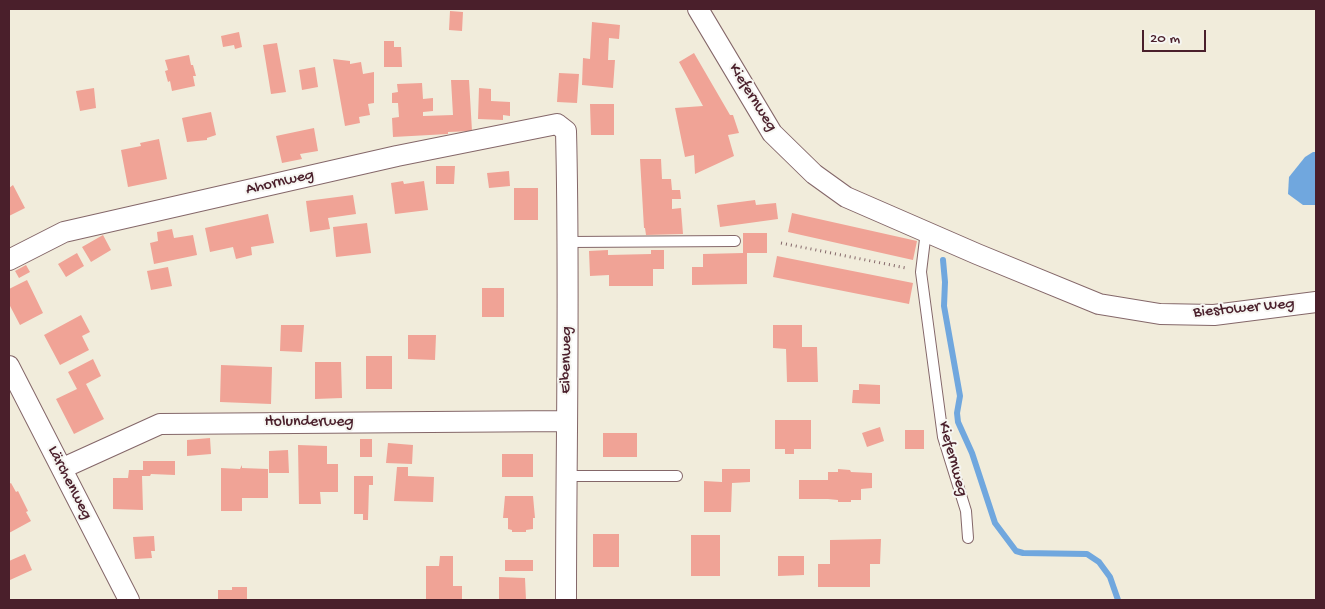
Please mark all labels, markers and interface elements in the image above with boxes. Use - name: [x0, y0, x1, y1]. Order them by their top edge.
- scale bar: [1145, 20, 1209, 52]
- text: 20 m: [1150, 30, 1180, 48]
- street label: Kiefernweg: [724, 60, 780, 136]
- street label: Ahornweg: [244, 166, 316, 200]
- street label: Biestower Weg: [1193, 295, 1295, 323]
- street label: Eibenweg: [557, 326, 577, 394]
- street label: Holunderweg: [264, 413, 354, 433]
- street label: Kiefernweg: [933, 419, 971, 499]
- street label: Lärchenweg: [42, 443, 96, 523]

